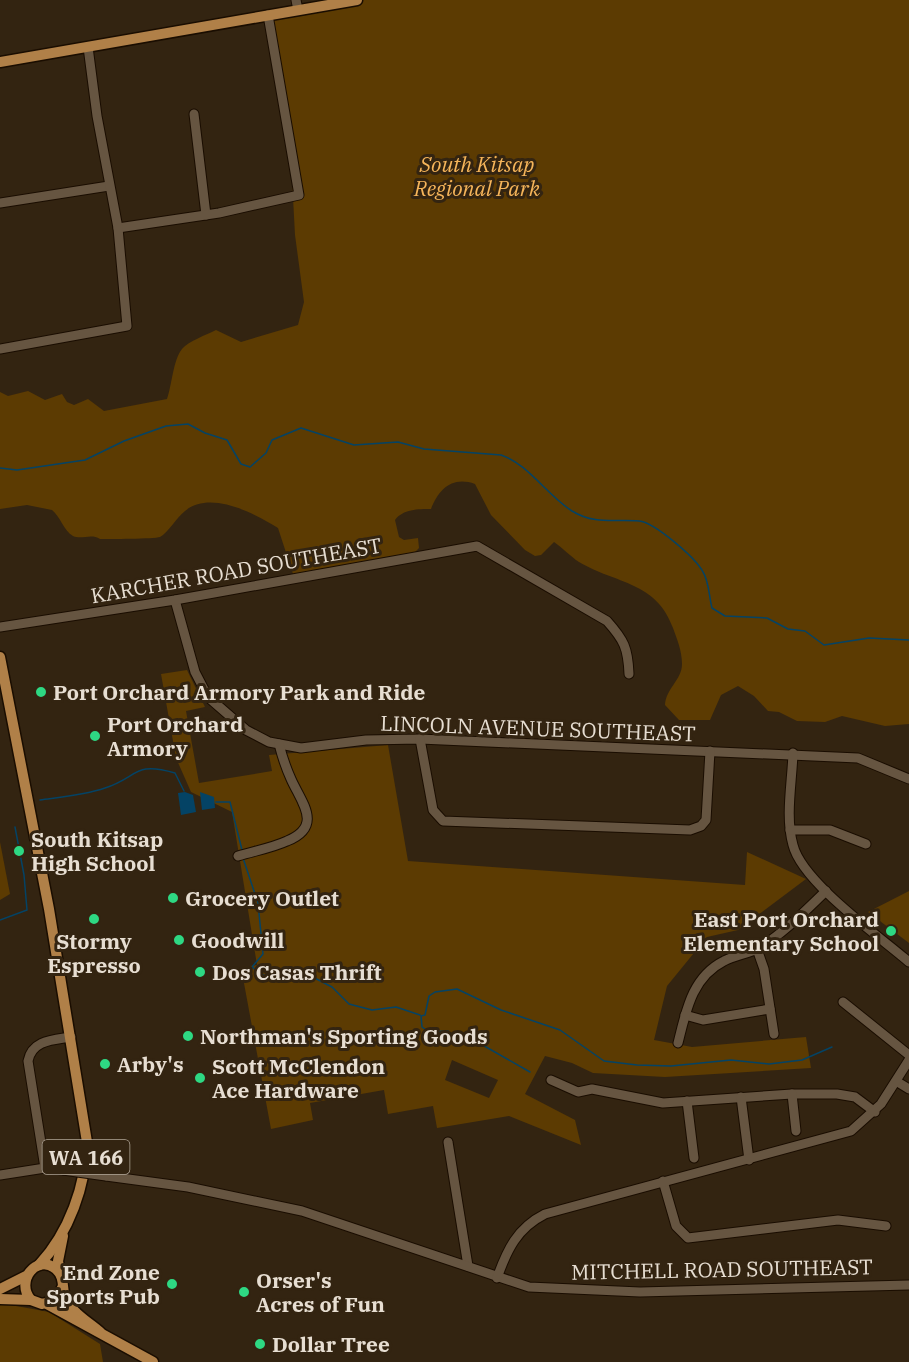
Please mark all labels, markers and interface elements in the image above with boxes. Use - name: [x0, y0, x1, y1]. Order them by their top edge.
- park label: South Kitsap Regional Park: [413, 150, 541, 202]
- street label: KARCHER ROAD SOUTHEAST: [88, 531, 384, 609]
- place label: Port Orchard Armory Park and Ride: [53, 678, 426, 706]
- marker: Port Orchard Armory Park and Ride: [34, 685, 48, 699]
- street label: LINCOLN AVENUE SOUTHEAST: [380, 708, 696, 748]
- place label: Port Orchard Armory: [107, 710, 243, 762]
- marker: Port Orchard Armory: [88, 729, 102, 743]
- place label: South Kitsap High School: [31, 825, 163, 877]
- marker: South Kitsap High School: [12, 844, 26, 858]
- place label: Grocery Outlet: [185, 884, 339, 912]
- marker: Grocery Outlet: [166, 891, 180, 905]
- place label: East Port Orchard Elementary School: [683, 905, 879, 957]
- marker: Stormy Espresso: [87, 912, 101, 926]
- marker: East Port Orchard Elementary School: [884, 924, 898, 938]
- place label: Goodwill: [191, 926, 284, 954]
- place label: Stormy Espresso: [47, 927, 141, 979]
- marker: Goodwill: [172, 933, 186, 947]
- place label: Dos Casas Thrift: [212, 958, 382, 986]
- marker: Dos Casas Thrift: [193, 965, 207, 979]
- place label: Northman's Sporting Goods: [200, 1022, 488, 1050]
- marker: Northman's Sporting Goods: [181, 1029, 195, 1043]
- place label: Arby's: [117, 1050, 184, 1078]
- place label: Scott McClendon Ace Hardware: [212, 1052, 385, 1104]
- marker: Arby's: [98, 1057, 112, 1071]
- marker: Scott McClendon Ace Hardware: [193, 1071, 207, 1085]
- road number: WA 166: [42, 1140, 130, 1174]
- street label: MITCHELL ROAD SOUTHEAST: [571, 1252, 873, 1286]
- place label: End Zone Sports Pub: [46, 1258, 160, 1310]
- place label: Orser's Acres of Fun: [256, 1266, 385, 1318]
- marker: End Zone Sports Pub: [165, 1277, 179, 1291]
- marker: Orser's Acres of Fun: [237, 1285, 251, 1299]
- place label: Dollar Tree: [272, 1330, 390, 1358]
- marker: Dollar Tree: [253, 1337, 267, 1351]

